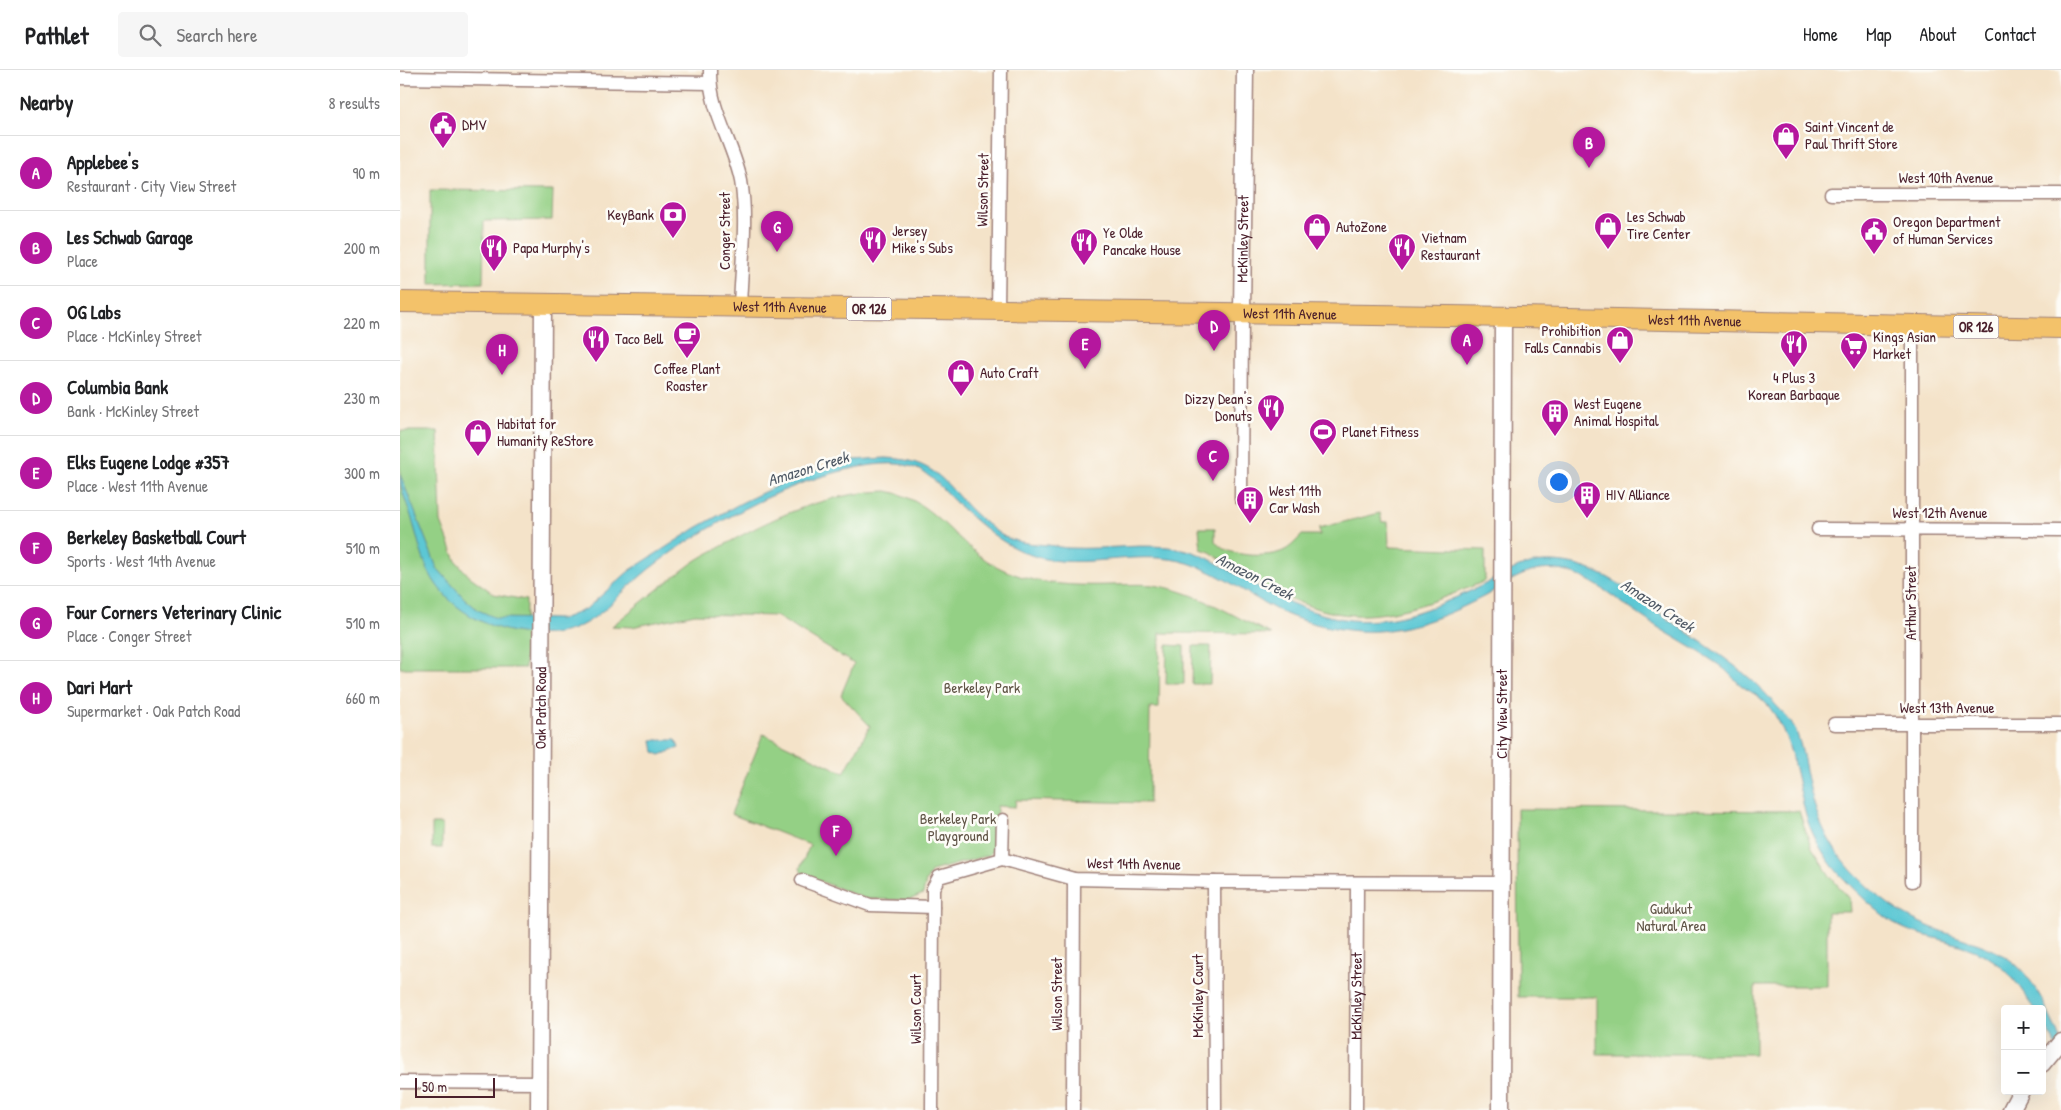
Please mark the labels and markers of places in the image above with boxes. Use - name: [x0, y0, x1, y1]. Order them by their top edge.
- public building icon: DMV: [428, 110, 458, 149]
- place label: DMV: [462, 114, 487, 135]
- place label: Saint Vincent de Paul Thrift Store: [1805, 116, 1898, 154]
- shop icon: Saint Vincent de Paul Thrift Store: [1771, 121, 1801, 160]
- pin: B: [1573, 127, 1605, 168]
- bank icon: KeyBank: [658, 200, 688, 239]
- place label: KeyBank: [607, 204, 654, 225]
- place label: Les Schwab Tire Center: [1627, 206, 1691, 244]
- pin: G: [761, 211, 793, 252]
- shop icon: Les Schwab Tire Center: [1593, 211, 1623, 250]
- place label: Oregon Department of Human Services: [1893, 211, 2001, 249]
- shop icon: AutoZone: [1302, 212, 1332, 251]
- place label: AutoZone: [1336, 216, 1387, 237]
- public building icon: Oregon Department of Human Services: [1859, 216, 1889, 255]
- place label: Jersey Mike's Subs: [892, 220, 953, 258]
- place label: Ye Olde Pancake House: [1103, 222, 1181, 260]
- restaurant icon: Jersey Mike's Subs: [858, 225, 888, 264]
- restaurant icon: Ye Olde Pancake House: [1069, 227, 1099, 266]
- place label: Vietnam Restaurant: [1421, 227, 1481, 265]
- restaurant icon: Vietnam Restaurant: [1387, 232, 1417, 271]
- restaurant icon: Papa Murphy's: [479, 233, 509, 272]
- place label: Papa Murphy's: [513, 237, 590, 258]
- pin: D: [1198, 310, 1230, 351]
- cafe icon: Coffee Plant Roaster: [672, 320, 702, 359]
- place label: Prohibition Falls Cannabis: [1524, 320, 1601, 358]
- restaurant icon: Taco Bell: [581, 324, 611, 363]
- pin: A: [1451, 324, 1483, 365]
- shop icon: Prohibition Falls Cannabis: [1605, 325, 1635, 364]
- place label: Kings Asian Market: [1873, 326, 1936, 364]
- place label: Taco Bell: [615, 328, 664, 349]
- pin: E: [1069, 328, 1101, 369]
- restaurant icon: 4 Plus 3 Korean Barbaque: [1779, 329, 1809, 368]
- supermarket icon: Kings Asian Market: [1839, 331, 1869, 370]
- pin: H: [486, 334, 518, 375]
- place label: Coffee Plant Roaster: [654, 358, 721, 396]
- shop icon: Auto Craft: [946, 358, 976, 397]
- place label: Auto Craft: [980, 362, 1039, 383]
- place label: 4 Plus 3 Korean Barbaque: [1748, 367, 1840, 405]
- place label: Dizzy Dean's Donuts: [1185, 388, 1252, 426]
- restaurant icon: Dizzy Dean's Donuts: [1256, 393, 1286, 432]
- place label: West Eugene Animal Hospital: [1574, 393, 1659, 431]
- building icon: West Eugene Animal Hospital: [1540, 398, 1570, 437]
- place label: Habitat for Humanity ReStore: [497, 413, 594, 451]
- sports icon: Planet Fitness: [1308, 417, 1338, 456]
- shop icon: Habitat for Humanity ReStore: [463, 418, 493, 457]
- place label: Planet Fitness: [1342, 421, 1419, 442]
- pin: C: [1197, 440, 1229, 481]
- place label: West 11th Car Wash: [1269, 480, 1321, 518]
- building icon: HIV Alliance: [1572, 480, 1602, 519]
- place label: HIV Alliance: [1606, 484, 1670, 505]
- building icon: West 11th Car Wash: [1235, 485, 1265, 524]
- pin: F: [820, 815, 852, 856]

